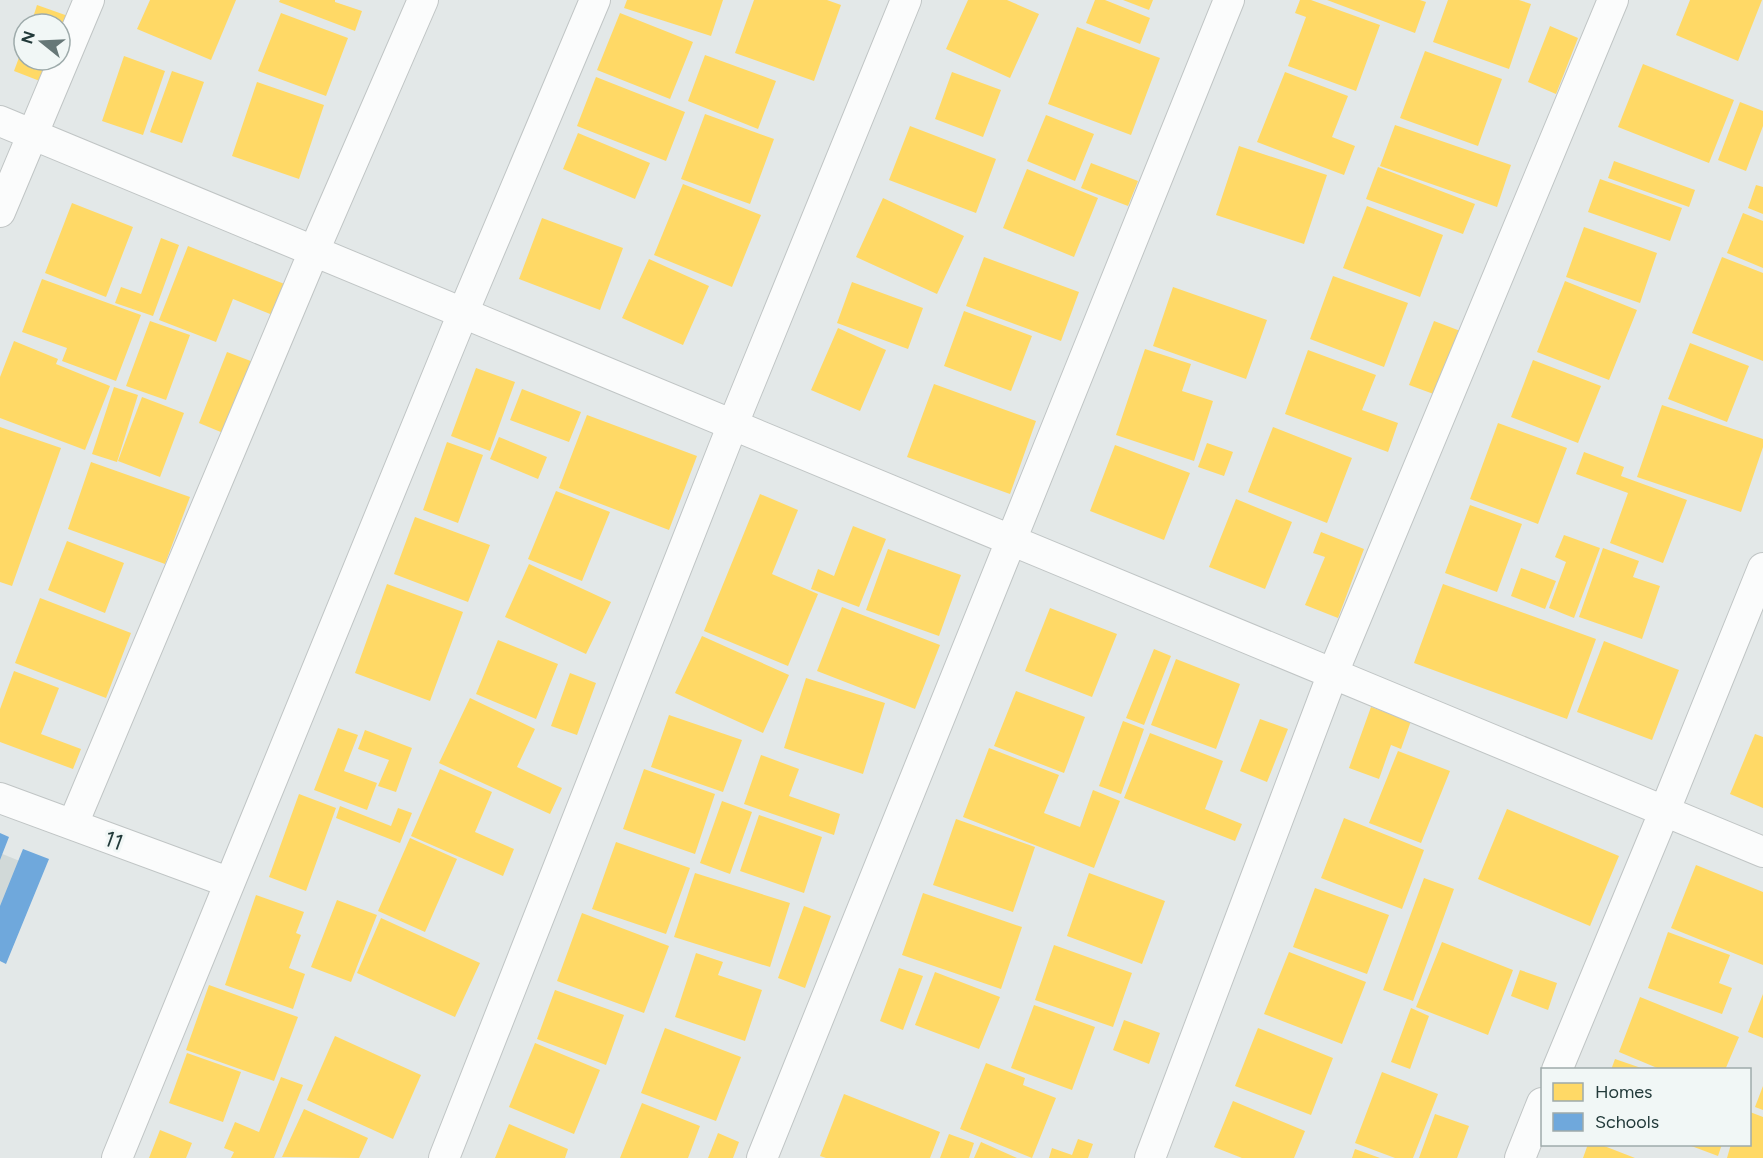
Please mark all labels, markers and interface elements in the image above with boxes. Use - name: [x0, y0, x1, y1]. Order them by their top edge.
- north arrow: [12, 12, 72, 72]
- text: N: [17, 29, 39, 46]
- street label: 11: [101, 825, 127, 856]
- legend: [1541, 1068, 1751, 1146]
- text: Homes: [1595, 1081, 1653, 1103]
- text: Schools: [1595, 1111, 1659, 1133]

